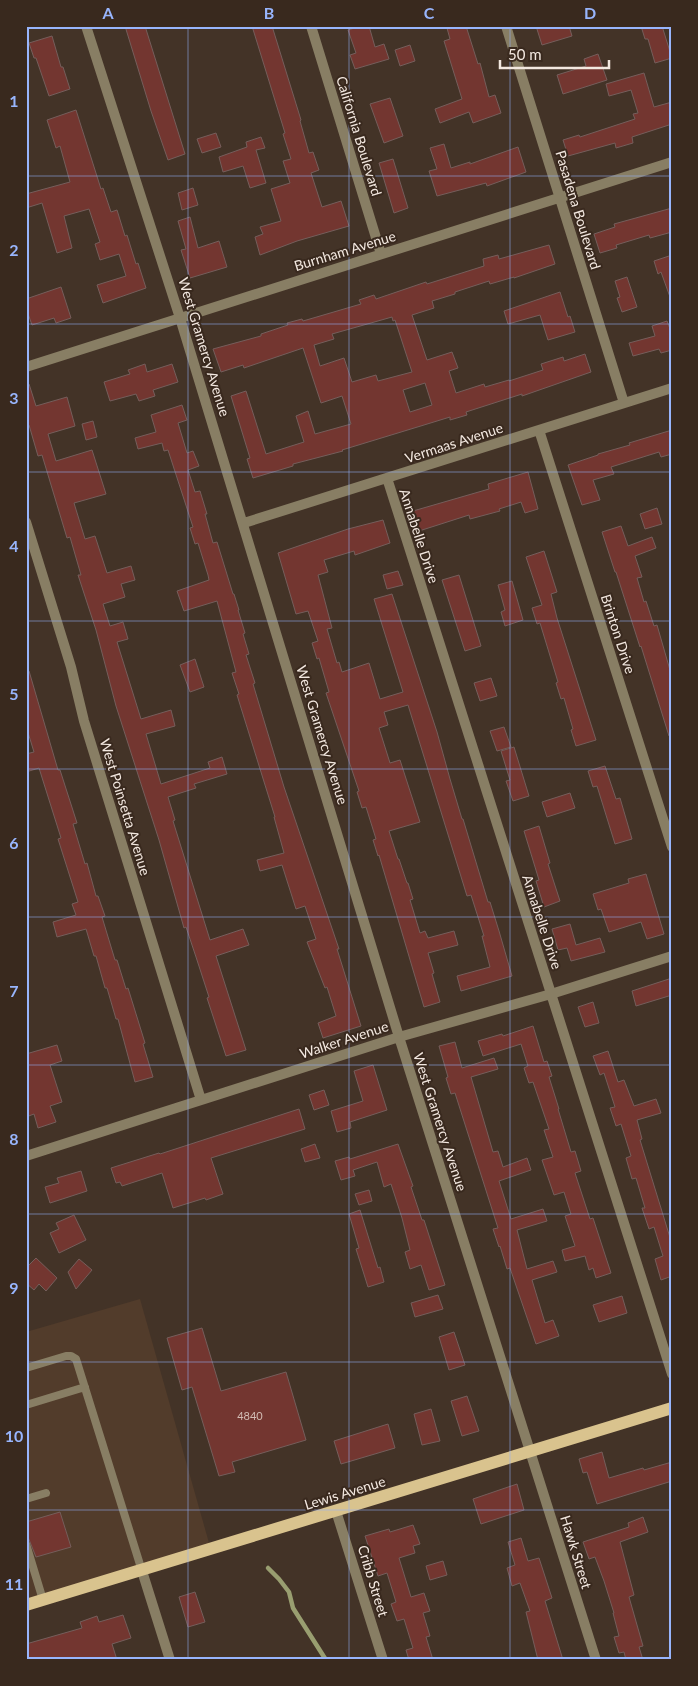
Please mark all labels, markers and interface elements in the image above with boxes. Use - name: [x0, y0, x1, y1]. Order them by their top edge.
- text: A: [101, 3, 114, 22]
- text: B: [264, 3, 274, 22]
- text: C: [424, 3, 435, 22]
- text: D: [584, 3, 596, 22]
- scale bar: [500, 38, 609, 70]
- text: 50 m: [508, 45, 542, 63]
- street label: California Boulevard: [333, 74, 386, 198]
- text: 1: [9, 91, 19, 110]
- street label: Pasadena Boulevard: [552, 148, 605, 271]
- street label: Burnham Avenue: [292, 227, 398, 274]
- text: 2: [9, 240, 19, 259]
- street label: West Gramercy Avenue: [175, 275, 234, 418]
- text: 3: [9, 388, 19, 407]
- street label: Vermaas Avenue: [403, 419, 505, 466]
- street label: Annabelle Drive: [396, 487, 443, 585]
- text: 4: [9, 536, 19, 555]
- street label: Brinton Drive: [598, 592, 639, 676]
- street label: West Gramercy Avenue: [293, 663, 352, 806]
- text: 5: [9, 684, 19, 703]
- street label: West Poinsetta Avenue: [97, 736, 154, 877]
- text: 6: [9, 833, 19, 852]
- street label: Annabelle Drive: [519, 873, 566, 971]
- text: 7: [9, 981, 19, 1000]
- street label: Walker Avenue: [297, 1017, 390, 1062]
- street label: West Gramercy Avenue: [410, 1050, 471, 1193]
- text: 8: [9, 1129, 19, 1148]
- text: 9: [9, 1278, 19, 1297]
- house number: 4840: [237, 1409, 263, 1422]
- text: 10: [5, 1426, 23, 1445]
- street label: Lewis Avenue: [302, 1472, 387, 1513]
- street label: Hawk Street: [557, 1513, 596, 1591]
- street label: Cribb Street: [355, 1543, 392, 1619]
- text: 11: [5, 1574, 23, 1593]

